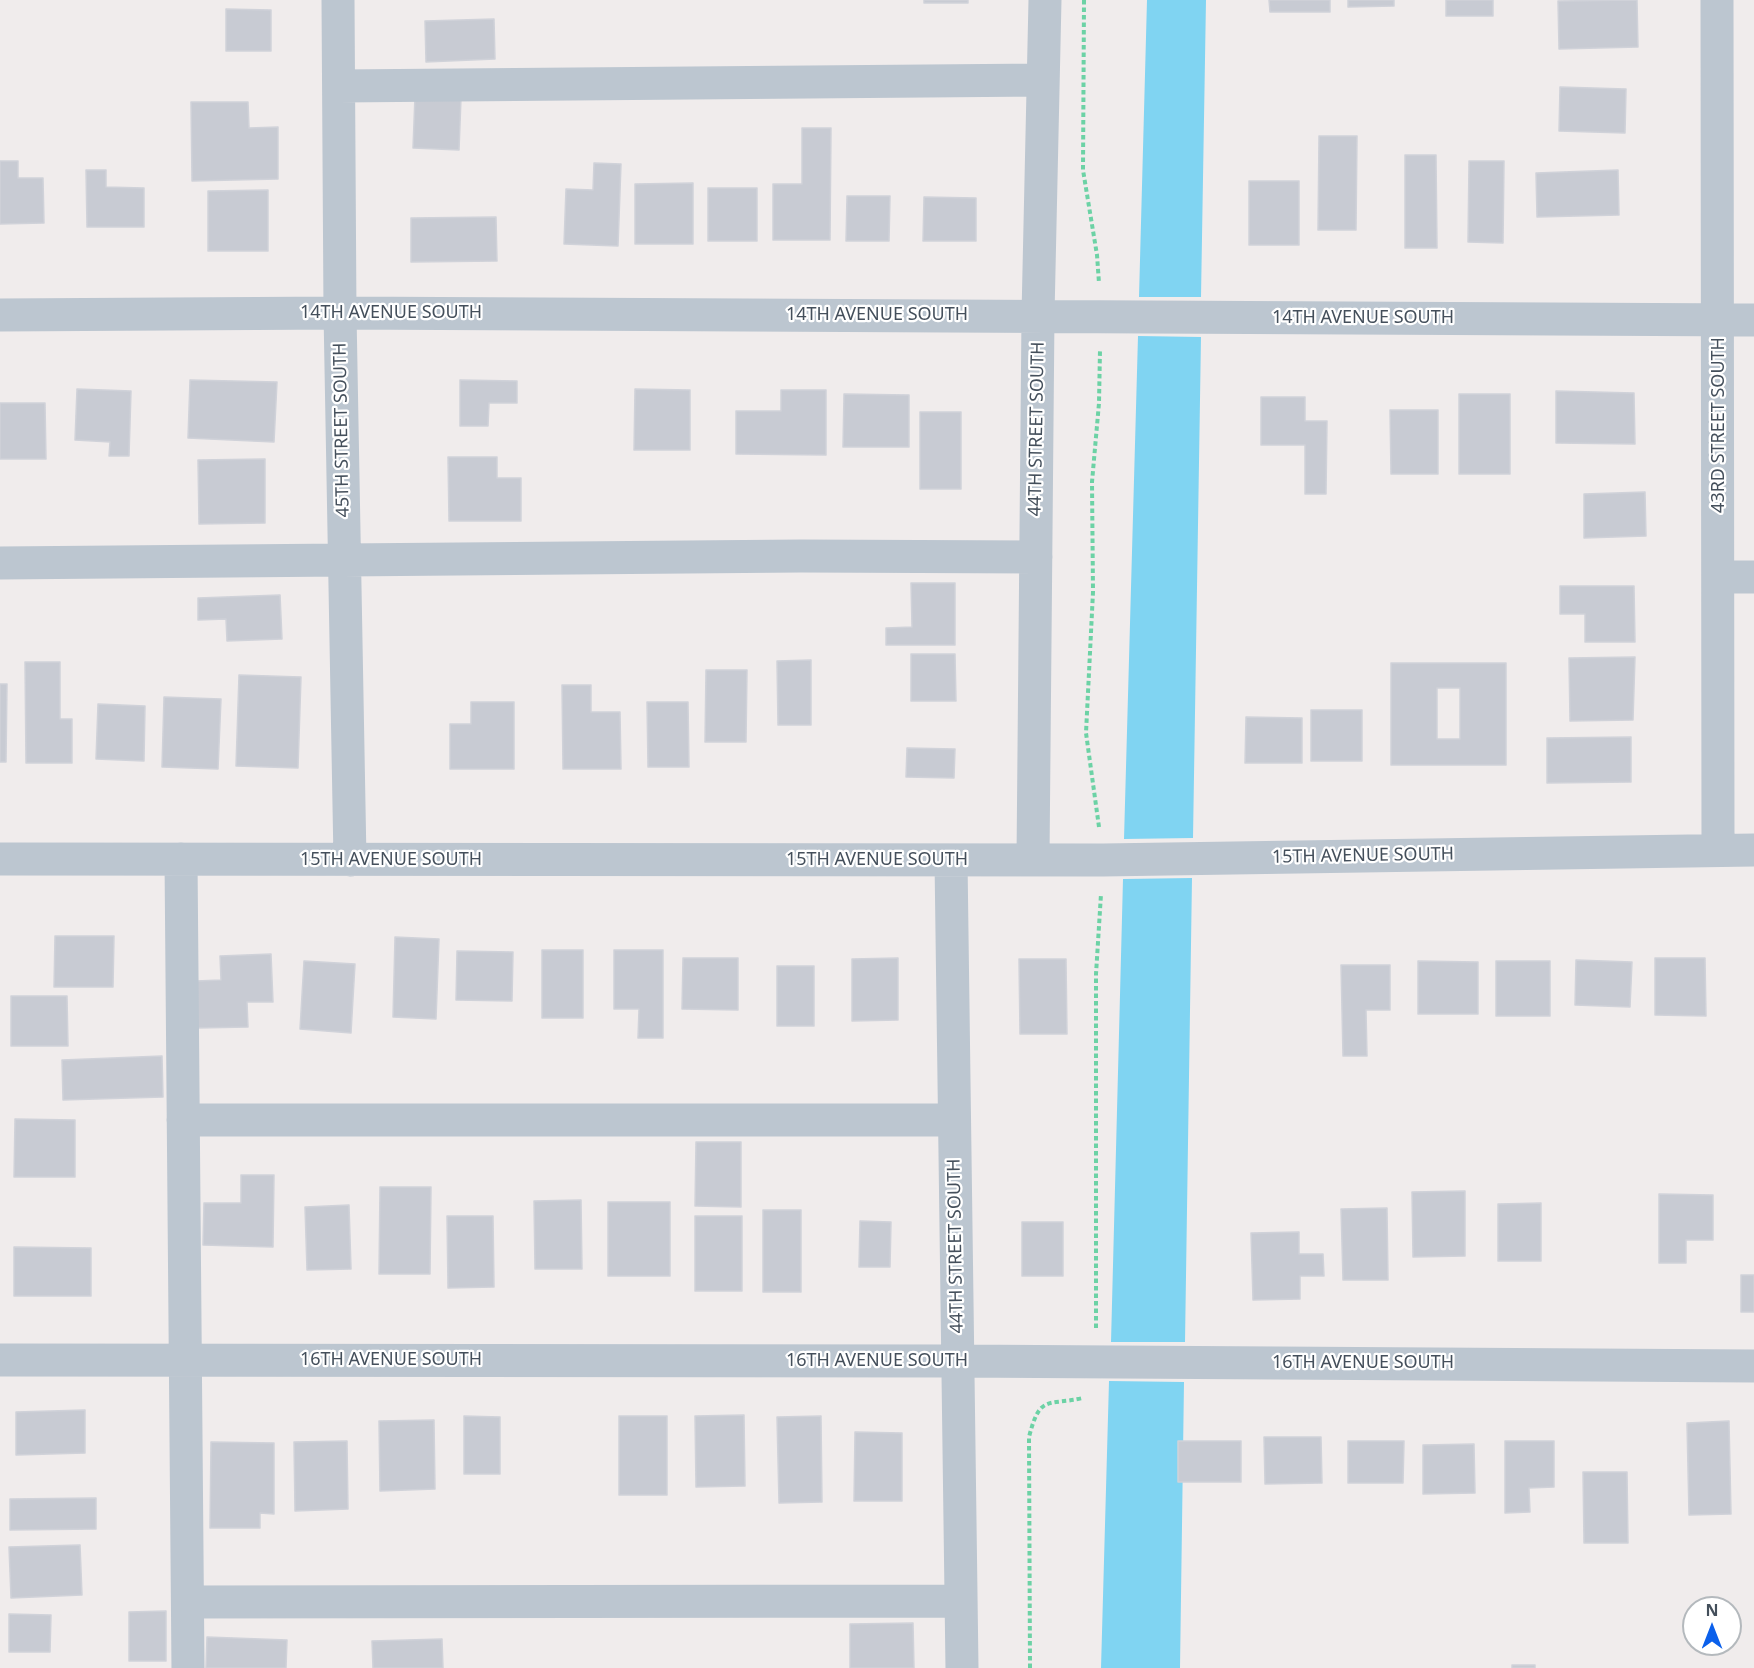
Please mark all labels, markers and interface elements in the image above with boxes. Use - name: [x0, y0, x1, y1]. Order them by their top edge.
- street label: 14TH AVENUE SOUTH: [300, 302, 482, 324]
- street label: 14TH AVENUE SOUTH: [786, 304, 968, 326]
- street label: 14TH AVENUE SOUTH: [1272, 307, 1454, 329]
- street label: 43RD STREET SOUTH: [1708, 337, 1730, 513]
- street label: 44TH STREET SOUTH: [1025, 341, 1049, 517]
- street label: 45TH STREET SOUTH: [330, 342, 354, 518]
- street label: 15TH AVENUE SOUTH: [1272, 844, 1454, 868]
- street label: 15TH AVENUE SOUTH: [300, 849, 482, 871]
- street label: 15TH AVENUE SOUTH: [786, 849, 968, 871]
- street label: 44TH STREET SOUTH: [944, 1158, 968, 1334]
- street label: 16TH AVENUE SOUTH: [300, 1349, 482, 1371]
- street label: 16TH AVENUE SOUTH: [786, 1350, 968, 1372]
- street label: 16TH AVENUE SOUTH: [1272, 1352, 1454, 1374]
- north arrow: [1682, 1596, 1742, 1656]
- text: N: [1705, 1599, 1719, 1621]

